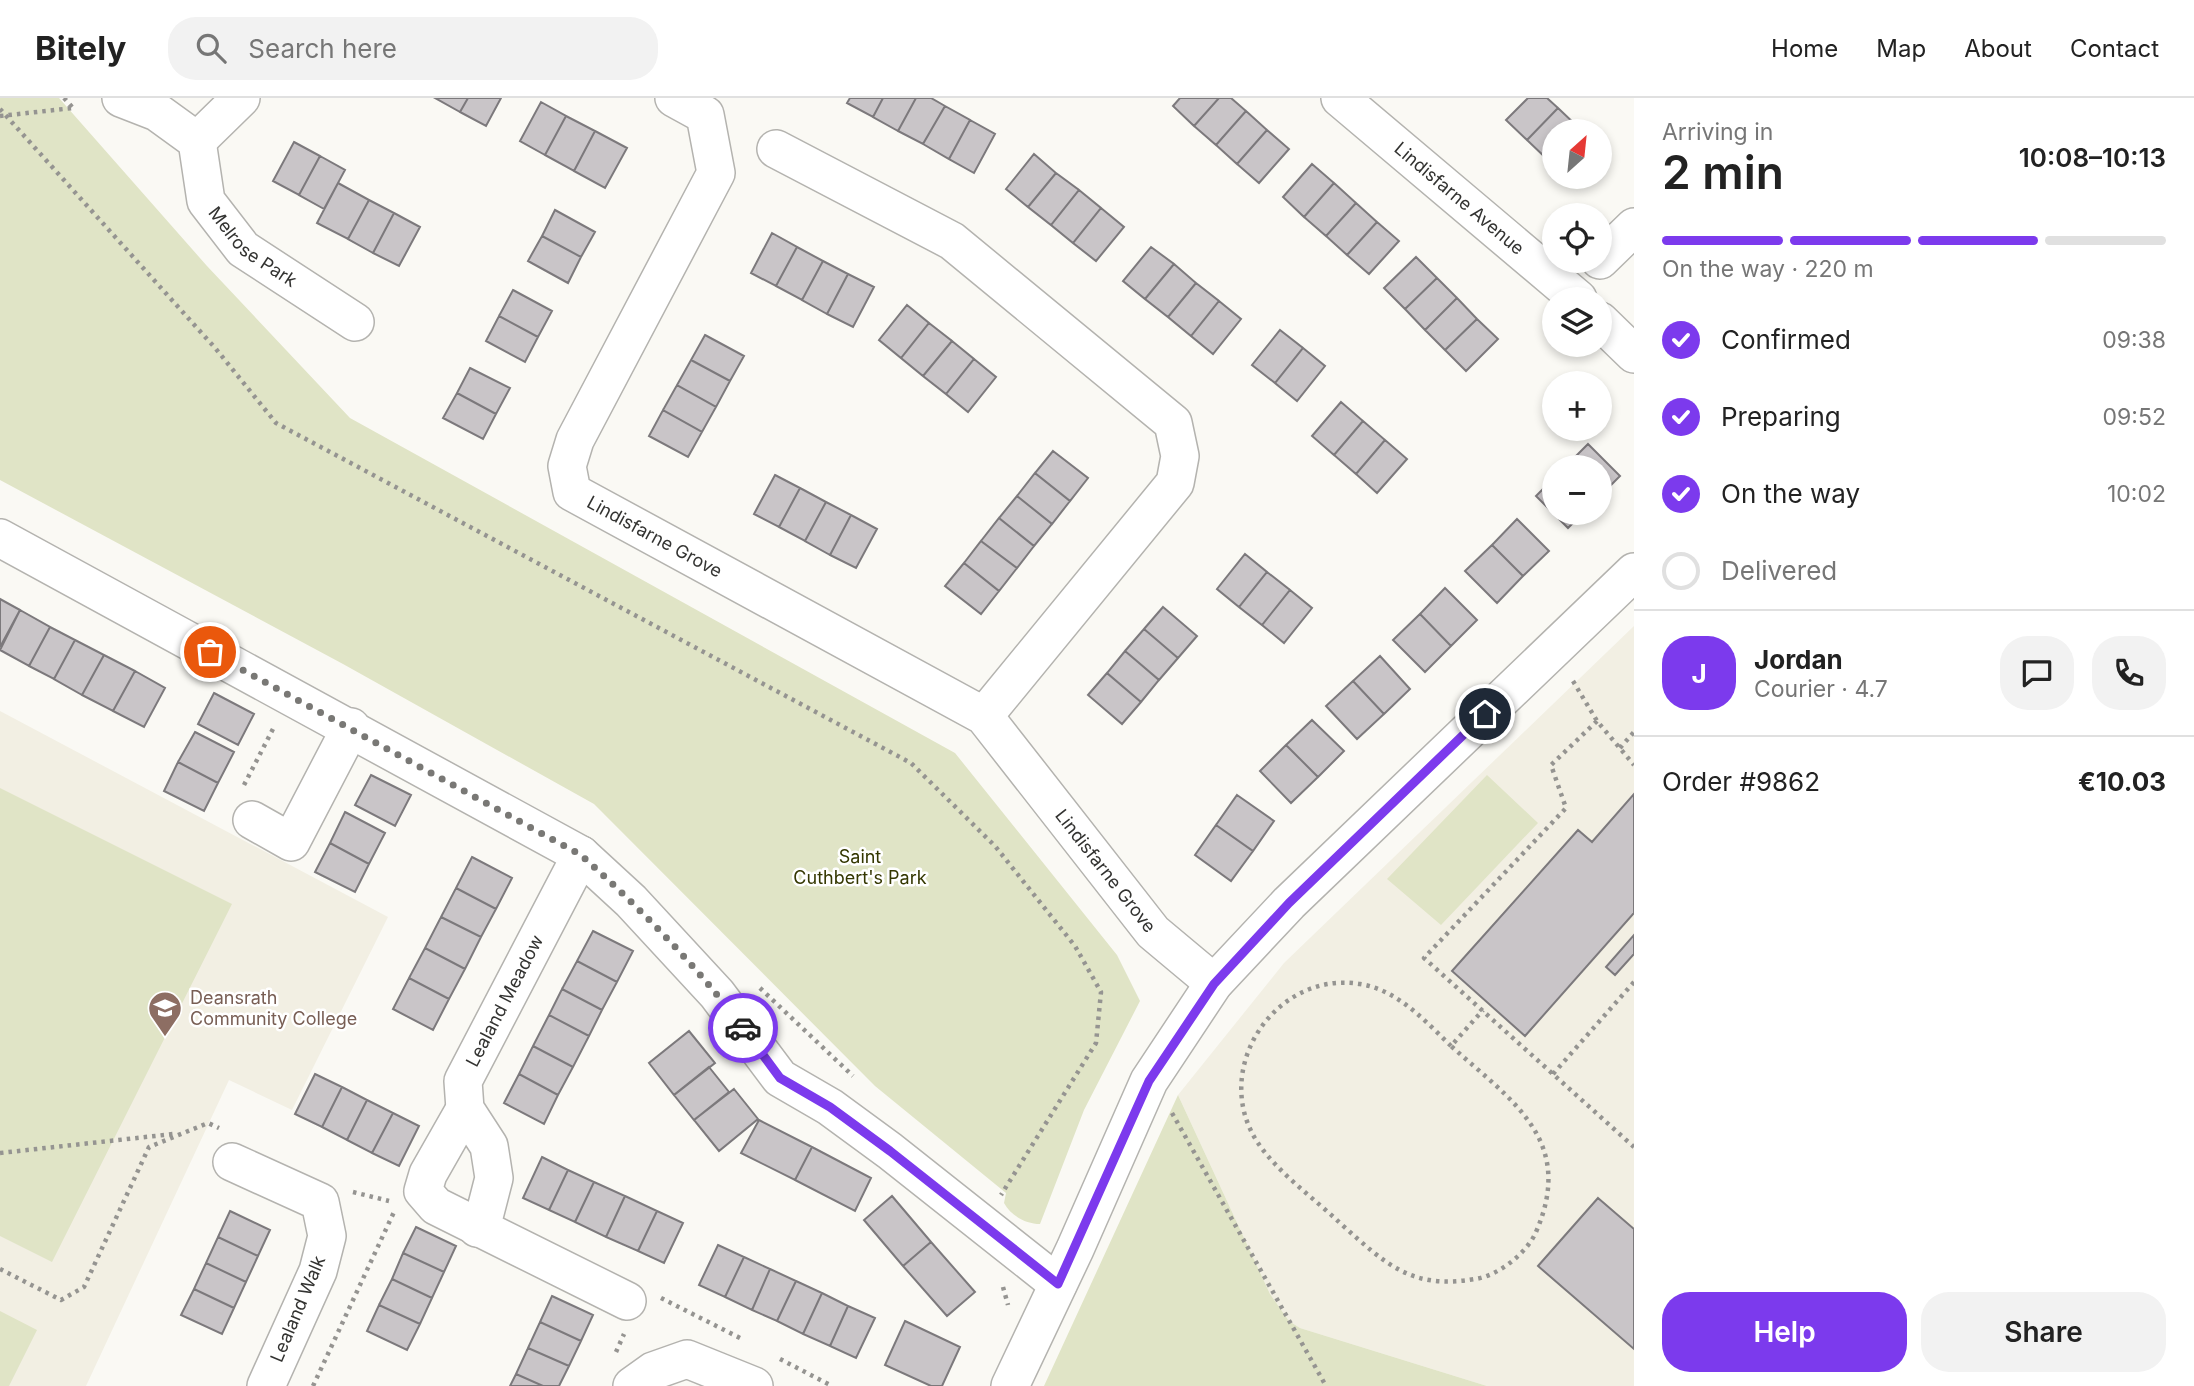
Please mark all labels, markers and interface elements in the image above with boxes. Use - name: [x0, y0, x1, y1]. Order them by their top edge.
- search box: [168, 17, 658, 80]
- text: Bitely: [35, 28, 126, 68]
- icon: search: [192, 29, 230, 67]
- text: Search here: [248, 33, 397, 64]
- text: Home: [1771, 34, 1838, 63]
- text: Map: [1876, 34, 1926, 63]
- text: About: [1964, 34, 2032, 63]
- text: Contact: [2070, 34, 2159, 63]
- text: Arriving in: [1662, 118, 1773, 146]
- north arrow: [1542, 119, 1612, 189]
- map controls: [1542, 119, 1612, 525]
- street label: Lindisfarne Avenue: [1390, 138, 1529, 259]
- text: 10:08–10:13: [2019, 142, 2166, 173]
- text: 2 min: [1662, 144, 1784, 200]
- street label: Melrose Park: [204, 202, 301, 291]
- button: locate: [1542, 203, 1612, 273]
- text: On the way · 220 m: [1662, 255, 1874, 283]
- button: layers: [1542, 287, 1612, 357]
- icon: check: [1662, 321, 1700, 359]
- text: Confirmed: [1721, 324, 1851, 355]
- text: 09:38: [2102, 326, 2166, 354]
- button: +: [1542, 371, 1612, 441]
- icon: check: [1662, 398, 1700, 436]
- text: Preparing: [1721, 401, 1841, 432]
- text: 09:52: [2103, 403, 2166, 431]
- button: −: [1542, 455, 1612, 525]
- icon: check: [1662, 475, 1700, 513]
- text: On the way: [1721, 478, 1860, 509]
- text: 10:02: [2107, 480, 2166, 508]
- street label: Lindisfarne Grove: [584, 491, 726, 582]
- text: Delivered: [1721, 555, 1837, 586]
- pin: [180, 622, 240, 682]
- icon: bag: [191, 633, 229, 671]
- button: chat: [2000, 636, 2074, 710]
- button: phone: [2092, 636, 2166, 710]
- text: Jordan: [1754, 644, 1843, 675]
- text: J: [1691, 658, 1707, 689]
- text: Courier · 4.7: [1754, 675, 1888, 703]
- pin: [1455, 684, 1515, 744]
- icon: home: [1466, 695, 1504, 733]
- text: Order #9862: [1662, 766, 1820, 797]
- text: €10.03: [2078, 766, 2166, 797]
- street label: Lindisfarne Grove: [1051, 805, 1160, 937]
- park label: Saint Cuthbert's Park: [793, 846, 927, 888]
- street label: Lealand Meadow: [461, 931, 547, 1070]
- place label: Deansrath Community College: [190, 987, 357, 1029]
- school or university icon: Deansrath Community College: [146, 989, 184, 1038]
- courier: [708, 993, 778, 1063]
- icon: car: [724, 1009, 762, 1047]
- street label: Lealand Walk: [266, 1252, 329, 1365]
- button: Help: [1662, 1292, 1907, 1372]
- button: Share: [1921, 1292, 2166, 1372]

